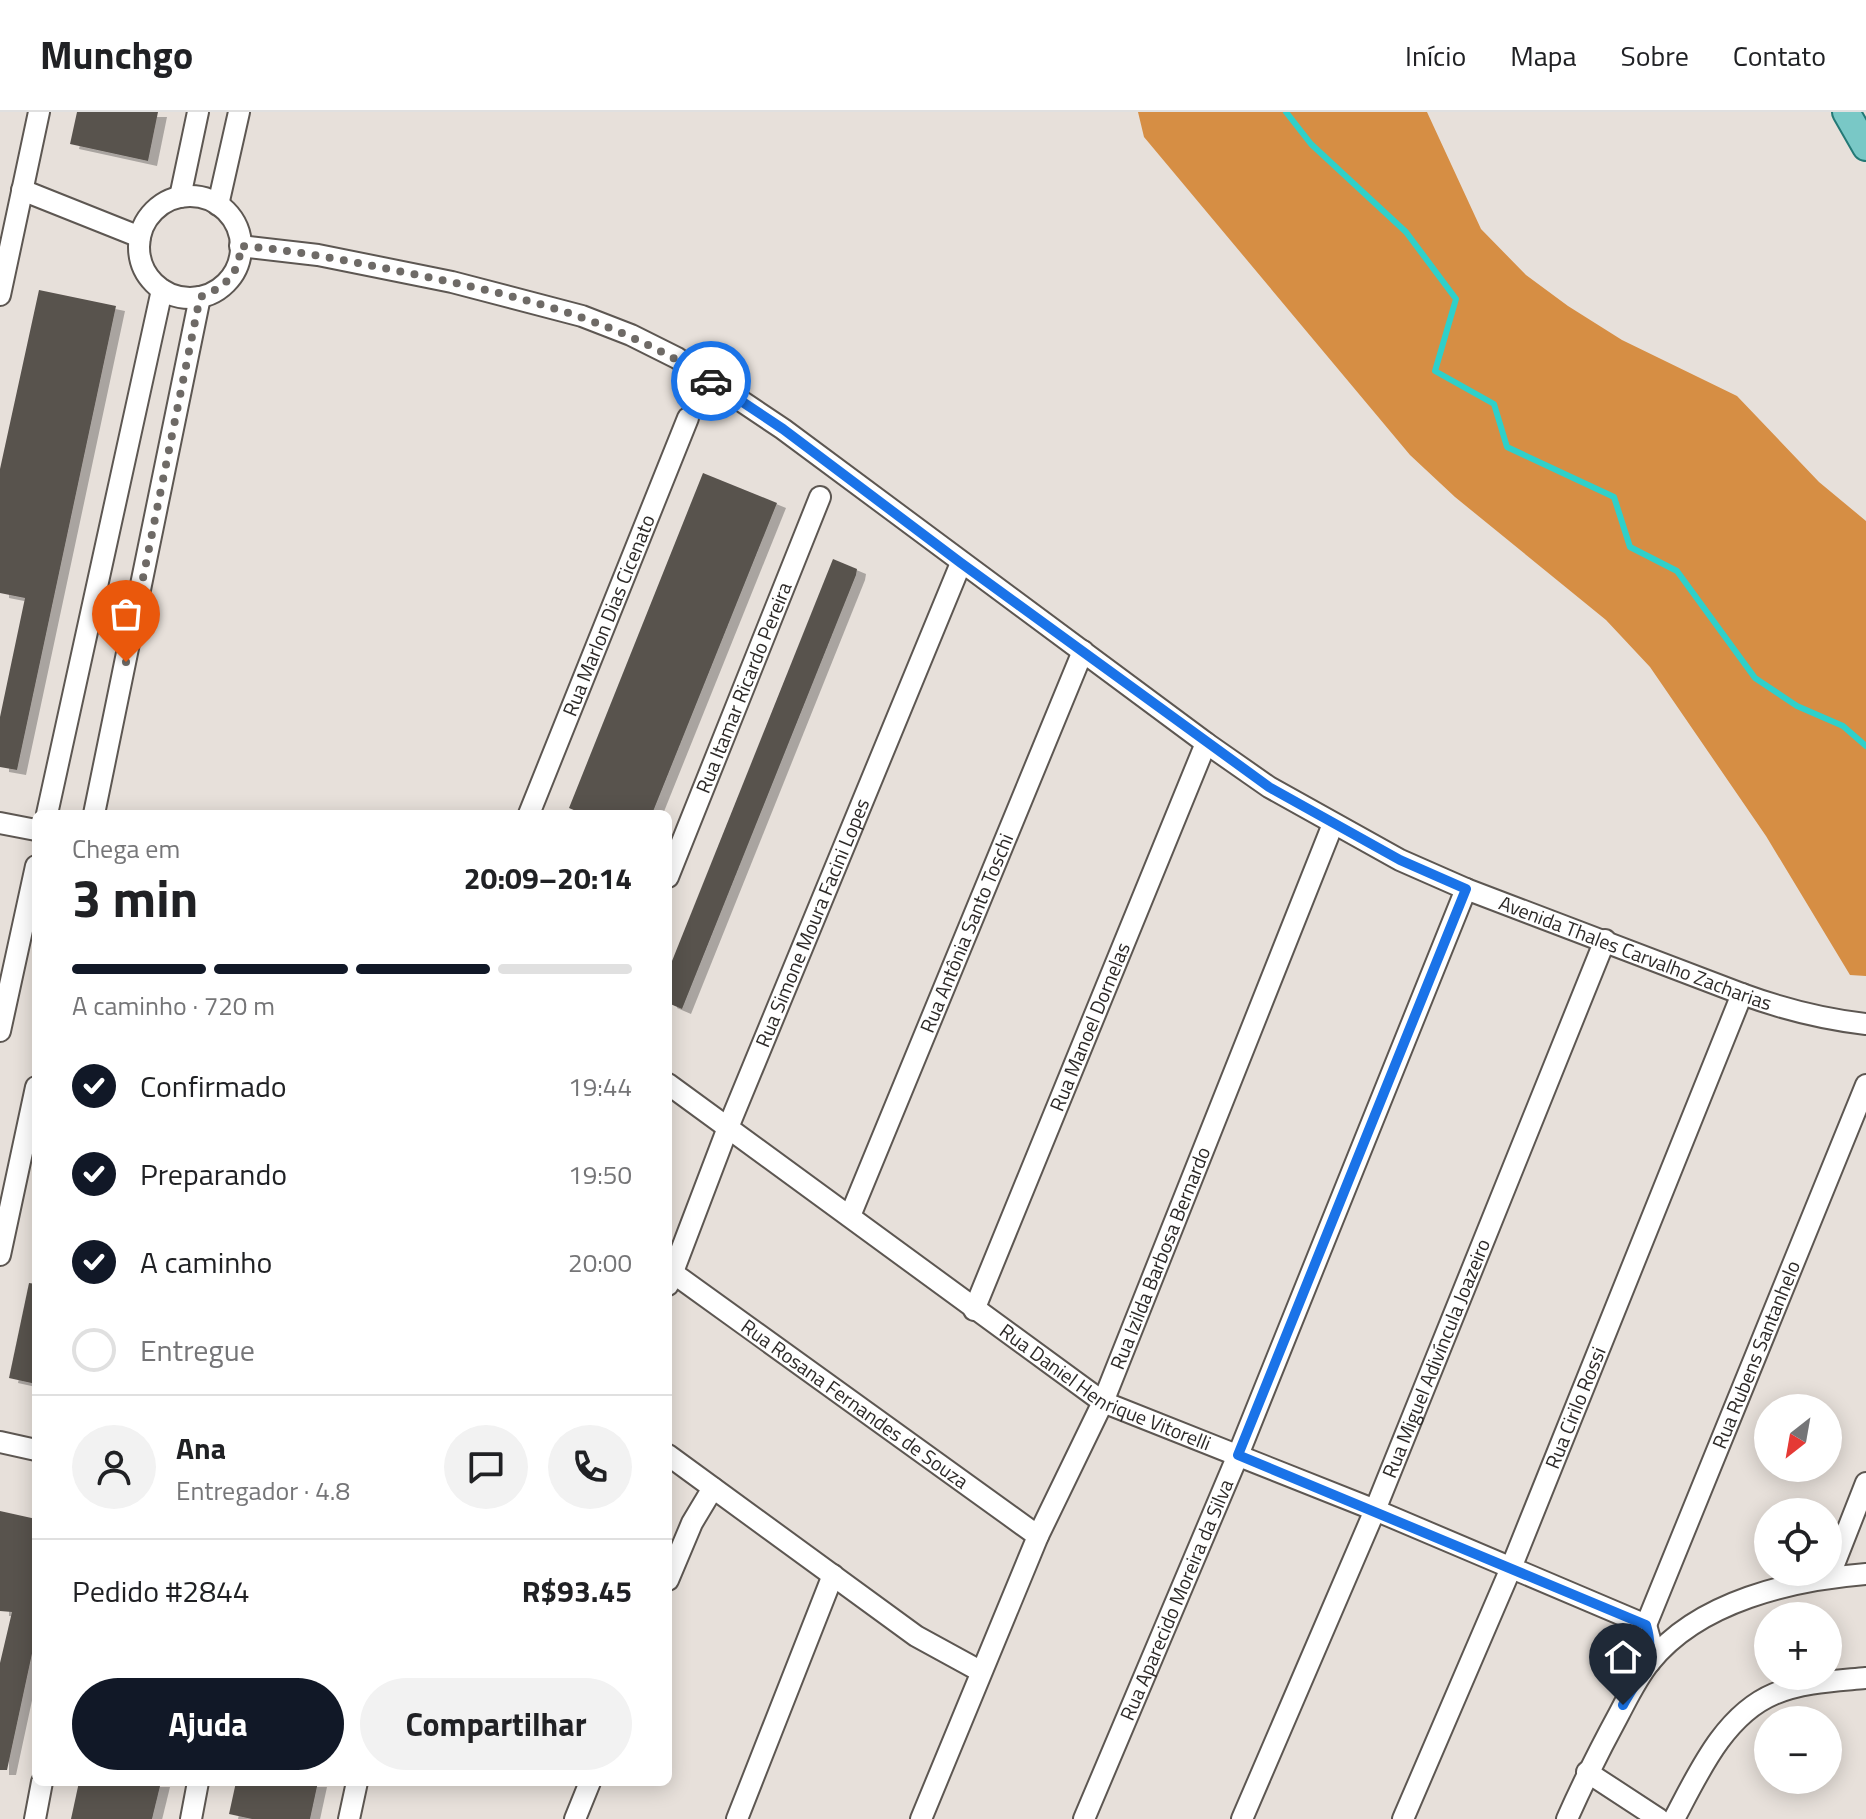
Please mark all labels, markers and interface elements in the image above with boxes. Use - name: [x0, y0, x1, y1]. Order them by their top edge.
- text: Munchgo: [40, 26, 193, 84]
- text: Início: [1405, 34, 1466, 77]
- text: Mapa: [1510, 34, 1577, 77]
- text: Sobre: [1621, 34, 1689, 77]
- text: Contato: [1733, 34, 1826, 77]
- courier: [671, 341, 751, 421]
- icon: car: [689, 359, 733, 403]
- street label: Rua Marlon Dias Cicenato: [554, 510, 663, 721]
- street label: Rua Itamar Ricardo Pereira: [687, 577, 800, 798]
- pin: [92, 580, 160, 662]
- icon: bag: [104, 592, 148, 636]
- street label: Rua Simone Moura Facini Lopes: [747, 793, 877, 1052]
- street label: Rua Antônia Santo Toschi: [911, 828, 1021, 1037]
- text: Chega em: [72, 829, 180, 868]
- text: 20:09–20:14: [464, 855, 632, 901]
- text: 3 min: [72, 858, 198, 937]
- street label: Avenida Thales Carvalho Zacharias: [1495, 887, 1776, 1018]
- street label: Rua Manoel Dornelas: [1041, 938, 1138, 1116]
- text: A caminho · 720 m: [72, 986, 275, 1025]
- text: Confirmado: [140, 1063, 287, 1109]
- icon: check: [72, 1064, 116, 1108]
- text: 19:44: [568, 1067, 632, 1106]
- street label: Rua Izilda Barbosa Bernardo: [1101, 1142, 1218, 1374]
- text: Preparando: [140, 1151, 287, 1197]
- icon: check: [72, 1152, 116, 1196]
- text: 19:50: [568, 1155, 632, 1194]
- street label: Rua Miguel Adivíncula Joazeiro: [1374, 1234, 1498, 1482]
- text: A caminho: [140, 1239, 272, 1285]
- icon: check: [72, 1240, 116, 1284]
- text: 20:00: [568, 1243, 632, 1282]
- street label: Rua Rubens Santanhelo: [1703, 1256, 1808, 1453]
- street label: Rua Rosana Fernandes de Souza: [735, 1311, 975, 1496]
- street label: Rua Daniel Henrique Vitorelli: [993, 1315, 1216, 1458]
- text: Entregue: [140, 1327, 255, 1373]
- street label: Rua Cirilo Rossi: [1537, 1342, 1614, 1473]
- north arrow: [1754, 1394, 1842, 1482]
- map controls: [1754, 1394, 1842, 1794]
- button: person: [72, 1425, 156, 1509]
- text: Ana: [176, 1425, 226, 1471]
- button: chat: [444, 1425, 528, 1509]
- button: phone: [548, 1425, 632, 1509]
- text: Entregador · 4.8: [176, 1471, 350, 1510]
- street label: Rua Aparecido Moreira da Silva: [1111, 1474, 1241, 1725]
- button: locate: [1754, 1498, 1842, 1586]
- text: Pedido #2844: [72, 1568, 250, 1614]
- text: R$93.45: [522, 1568, 632, 1614]
- button: +: [1754, 1602, 1842, 1690]
- pin: [1589, 1623, 1657, 1705]
- icon: home: [1601, 1635, 1645, 1679]
- button: Ajuda: [72, 1678, 344, 1770]
- button: Compartilhar: [360, 1678, 632, 1770]
- button: −: [1754, 1706, 1842, 1794]

